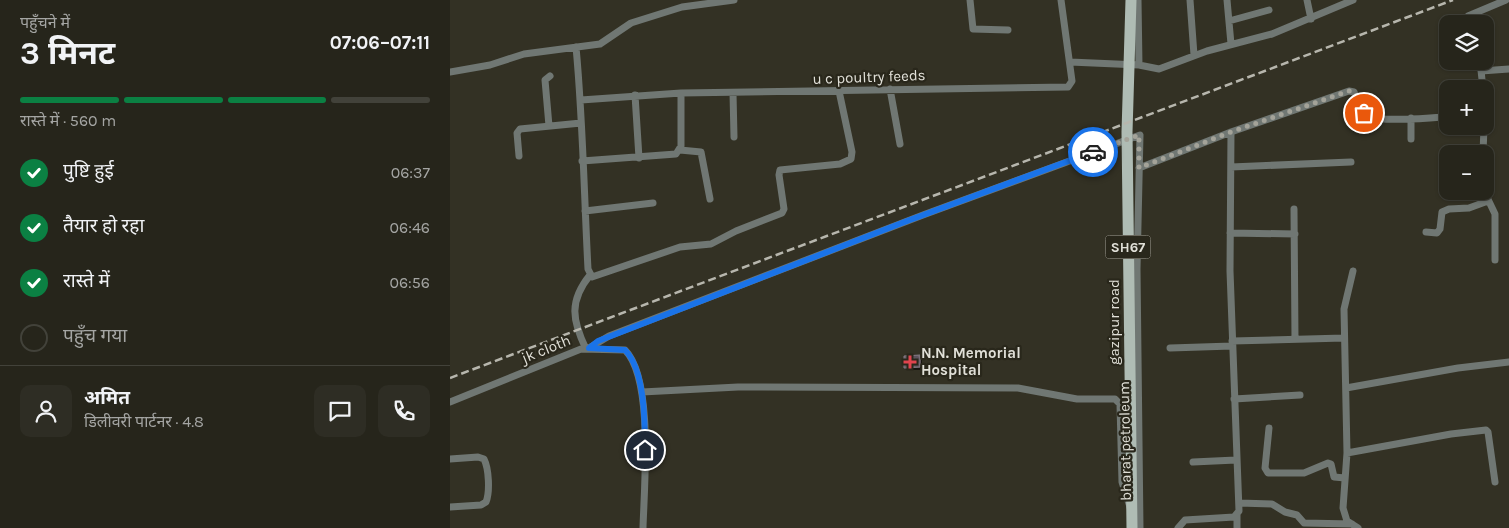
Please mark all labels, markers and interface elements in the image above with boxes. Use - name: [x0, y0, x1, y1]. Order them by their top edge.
- text: पहुँचने में: [20, 13, 70, 32]
- map controls: [1439, 15, 1494, 200]
- button: layers: [1439, 15, 1494, 70]
- text: 07:06–07:11: [330, 32, 430, 54]
- text: 3 मिनट: [20, 35, 115, 72]
- street label: u c poultry feeds: [812, 66, 926, 88]
- button: +: [1439, 80, 1494, 135]
- pin: [1343, 92, 1385, 134]
- icon: bag: [1350, 99, 1378, 127]
- text: रास्ते में · 560 m: [20, 111, 116, 130]
- courier: [1068, 127, 1118, 177]
- icon: car: [1079, 138, 1107, 166]
- button: −: [1439, 145, 1494, 200]
- icon: check: [20, 159, 48, 187]
- text: पुष्टि हुई: [63, 160, 114, 182]
- text: 06:37: [391, 163, 430, 182]
- icon: check: [20, 214, 48, 242]
- text: तैयार हो रहा: [63, 215, 144, 237]
- text: 06:46: [390, 218, 430, 237]
- road number: SH67: [1106, 236, 1150, 258]
- icon: check: [20, 269, 48, 297]
- text: रास्ते में: [63, 270, 110, 292]
- text: 06:56: [389, 273, 430, 292]
- street label: gazipur road: [1105, 279, 1123, 365]
- text: पहुँच गया: [63, 325, 127, 347]
- street label: jk cloth: [517, 331, 573, 368]
- place label: N.N. Memorial Hospital: [921, 344, 1021, 379]
- marker: N.N. Memorial Hospital: [903, 355, 917, 369]
- street label: bharat petroleum: [1115, 381, 1135, 501]
- button: person: [20, 385, 72, 437]
- button: chat: [314, 385, 366, 437]
- button: phone: [378, 385, 430, 437]
- text: अमित: [84, 387, 130, 409]
- text: डिलीवरी पार्टनर · 4.8: [84, 412, 204, 431]
- pin: [624, 429, 666, 471]
- icon: home: [631, 436, 659, 464]

